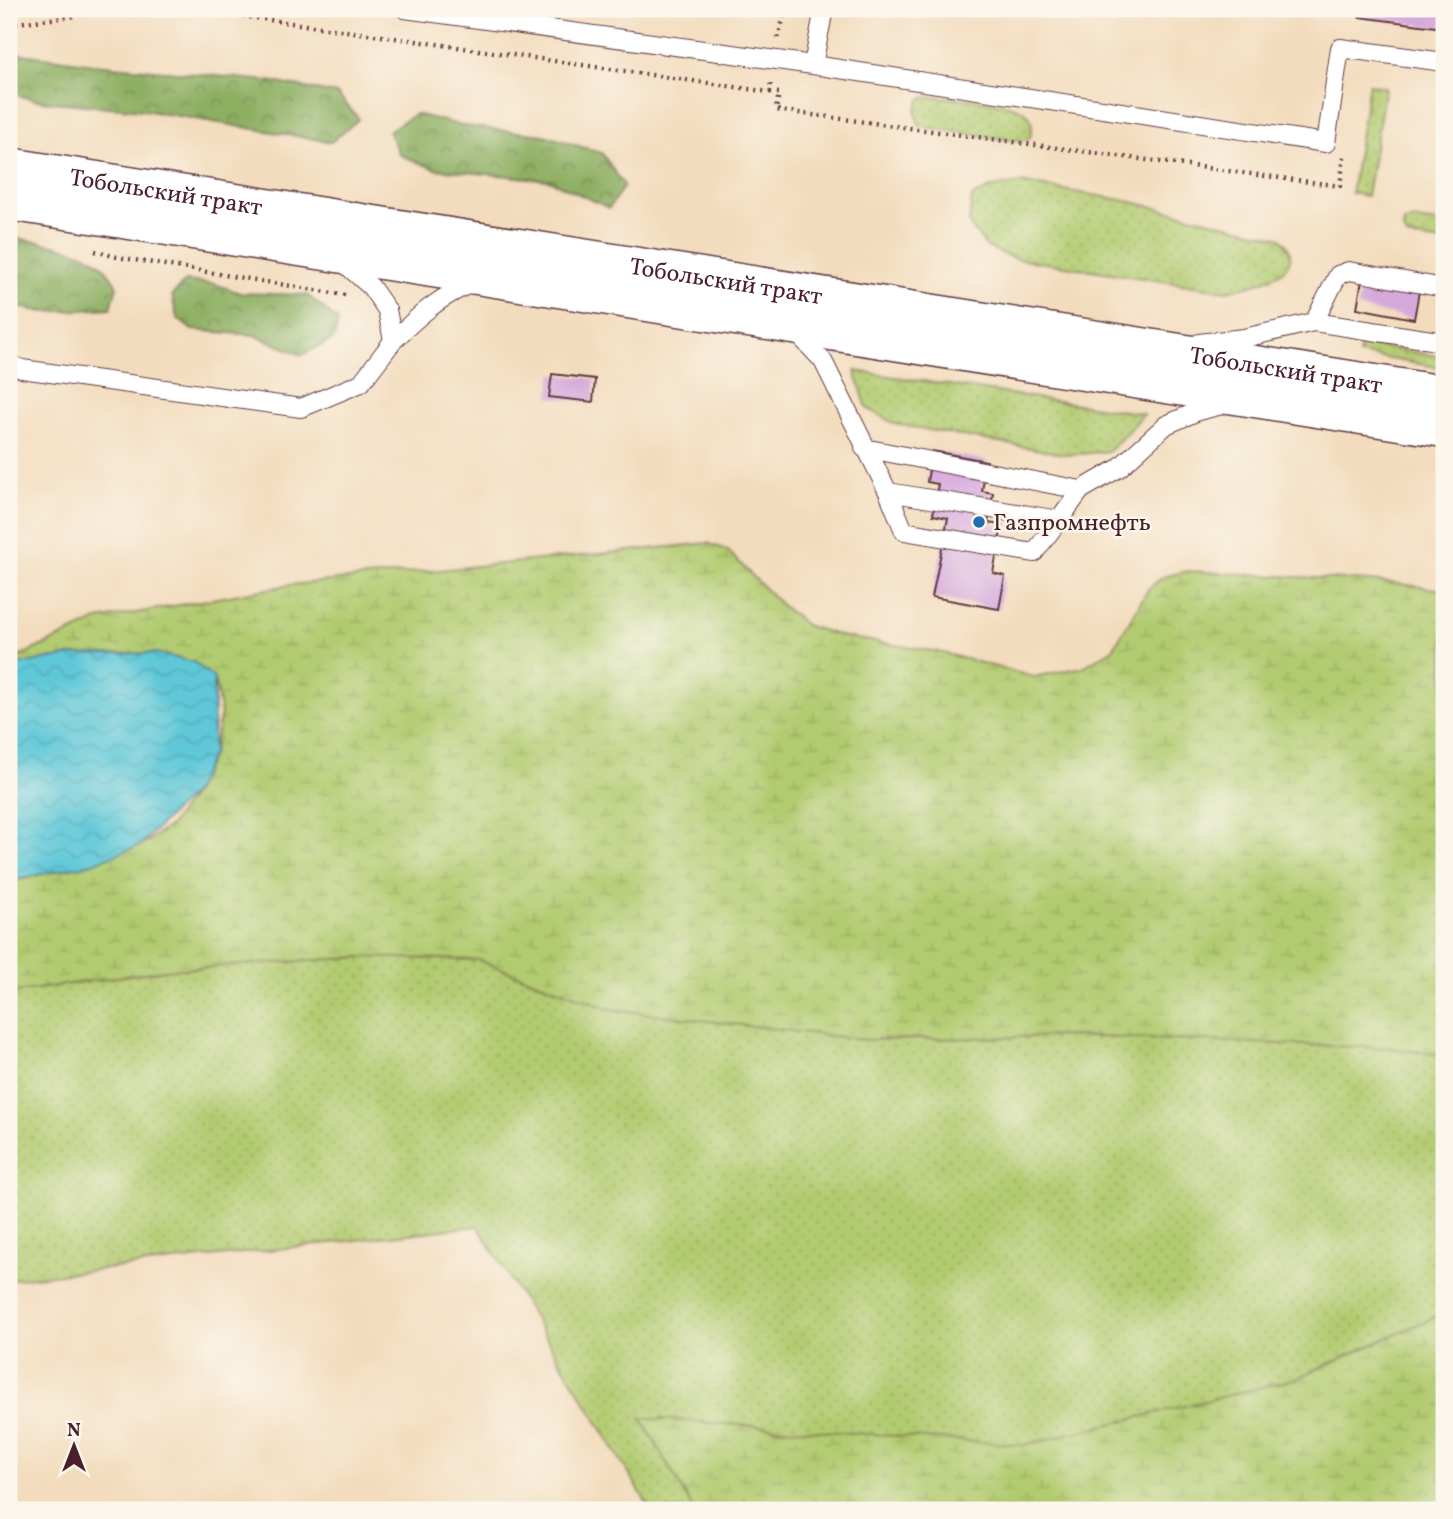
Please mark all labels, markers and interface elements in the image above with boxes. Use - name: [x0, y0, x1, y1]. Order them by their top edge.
- street label: Тобольский тракт: [67, 162, 265, 226]
- street label: Тобольский тракт: [627, 251, 825, 315]
- street label: Тобольский тракт: [1187, 340, 1385, 404]
- place label: Газпромнефть: [993, 507, 1151, 541]
- marker: Газпромнефть: [971, 514, 987, 530]
- north arrow: [38, 1410, 108, 1480]
- text: N: [67, 1418, 81, 1444]

